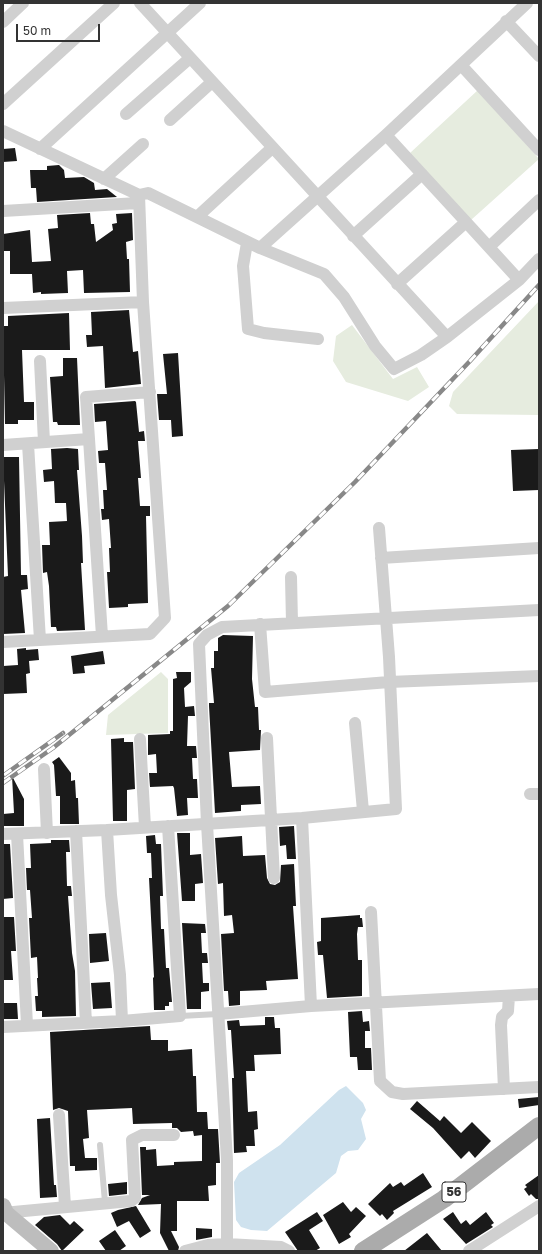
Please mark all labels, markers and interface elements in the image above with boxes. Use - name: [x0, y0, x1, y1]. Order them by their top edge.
- scale bar: [18, 16, 102, 42]
- text: 50 m: [23, 23, 51, 38]
- road number: 56: [442, 1182, 466, 1202]

